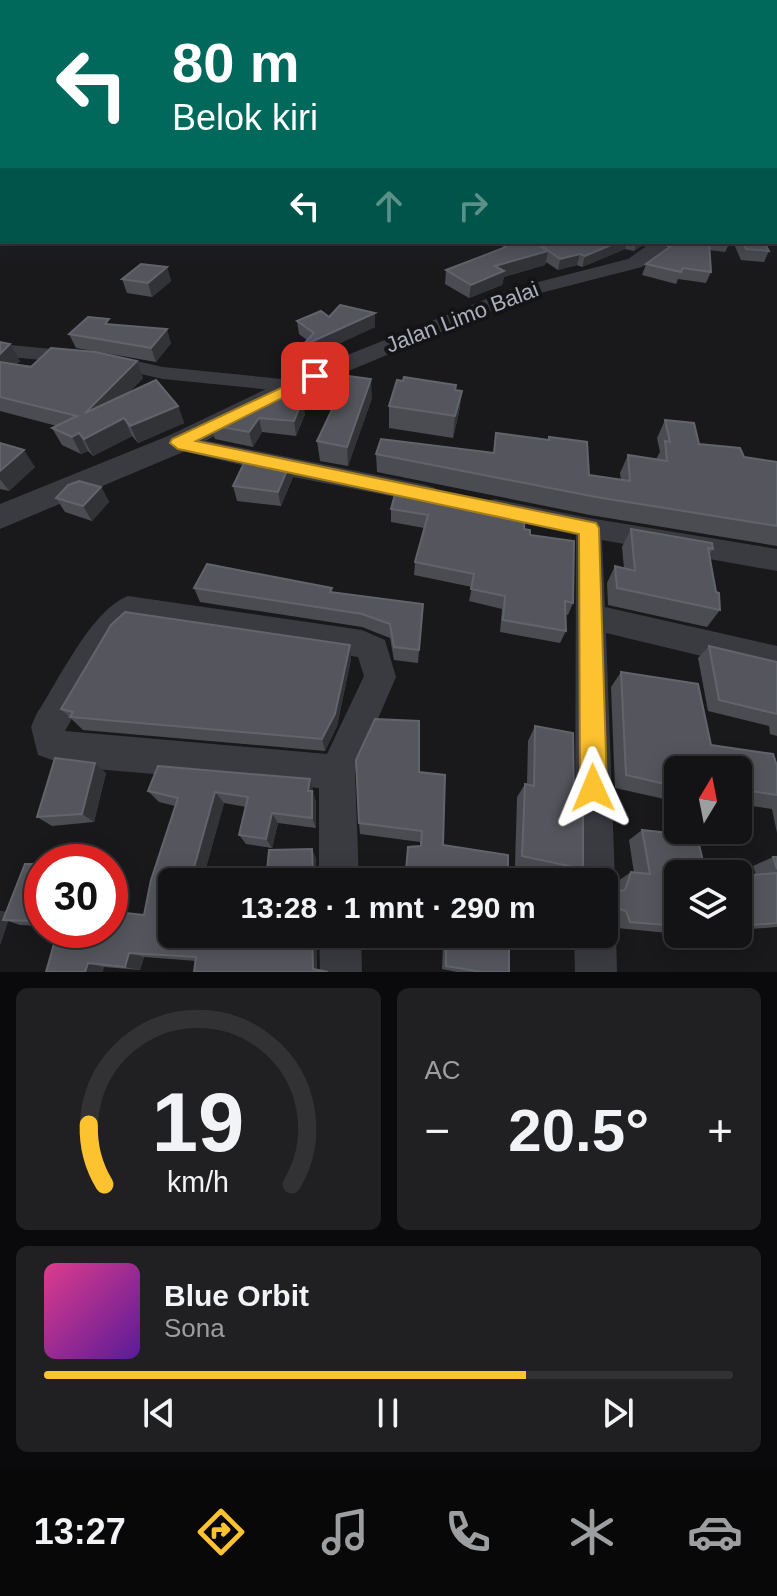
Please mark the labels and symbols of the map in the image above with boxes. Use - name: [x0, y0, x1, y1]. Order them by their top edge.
- street label: Jalan Limo Balai: [382, 276, 542, 358]
- pin: [281, 342, 349, 410]
- position arrow: [551, 746, 635, 830]
- north arrow: [664, 756, 752, 844]
- speed limit sign: 30: [24, 844, 128, 948]

